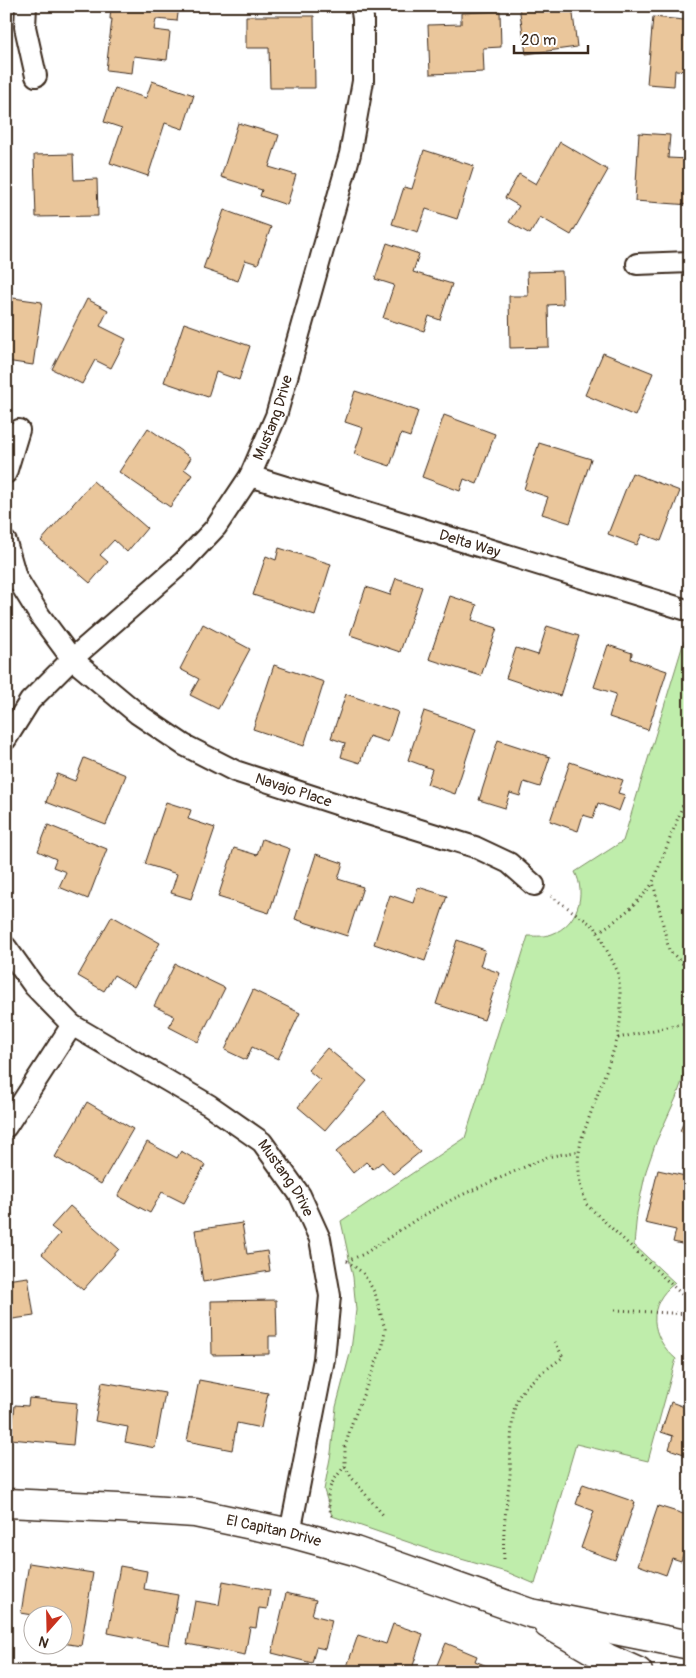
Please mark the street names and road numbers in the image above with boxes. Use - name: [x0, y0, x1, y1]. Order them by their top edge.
- street label: Mustang Drive: [249, 372, 297, 463]
- street label: Delta Way: [437, 525, 503, 562]
- street label: Navajo Place: [253, 769, 335, 812]
- street label: Mustang Drive: [254, 1135, 318, 1220]
- street label: El Capitan Drive: [225, 1510, 324, 1551]

